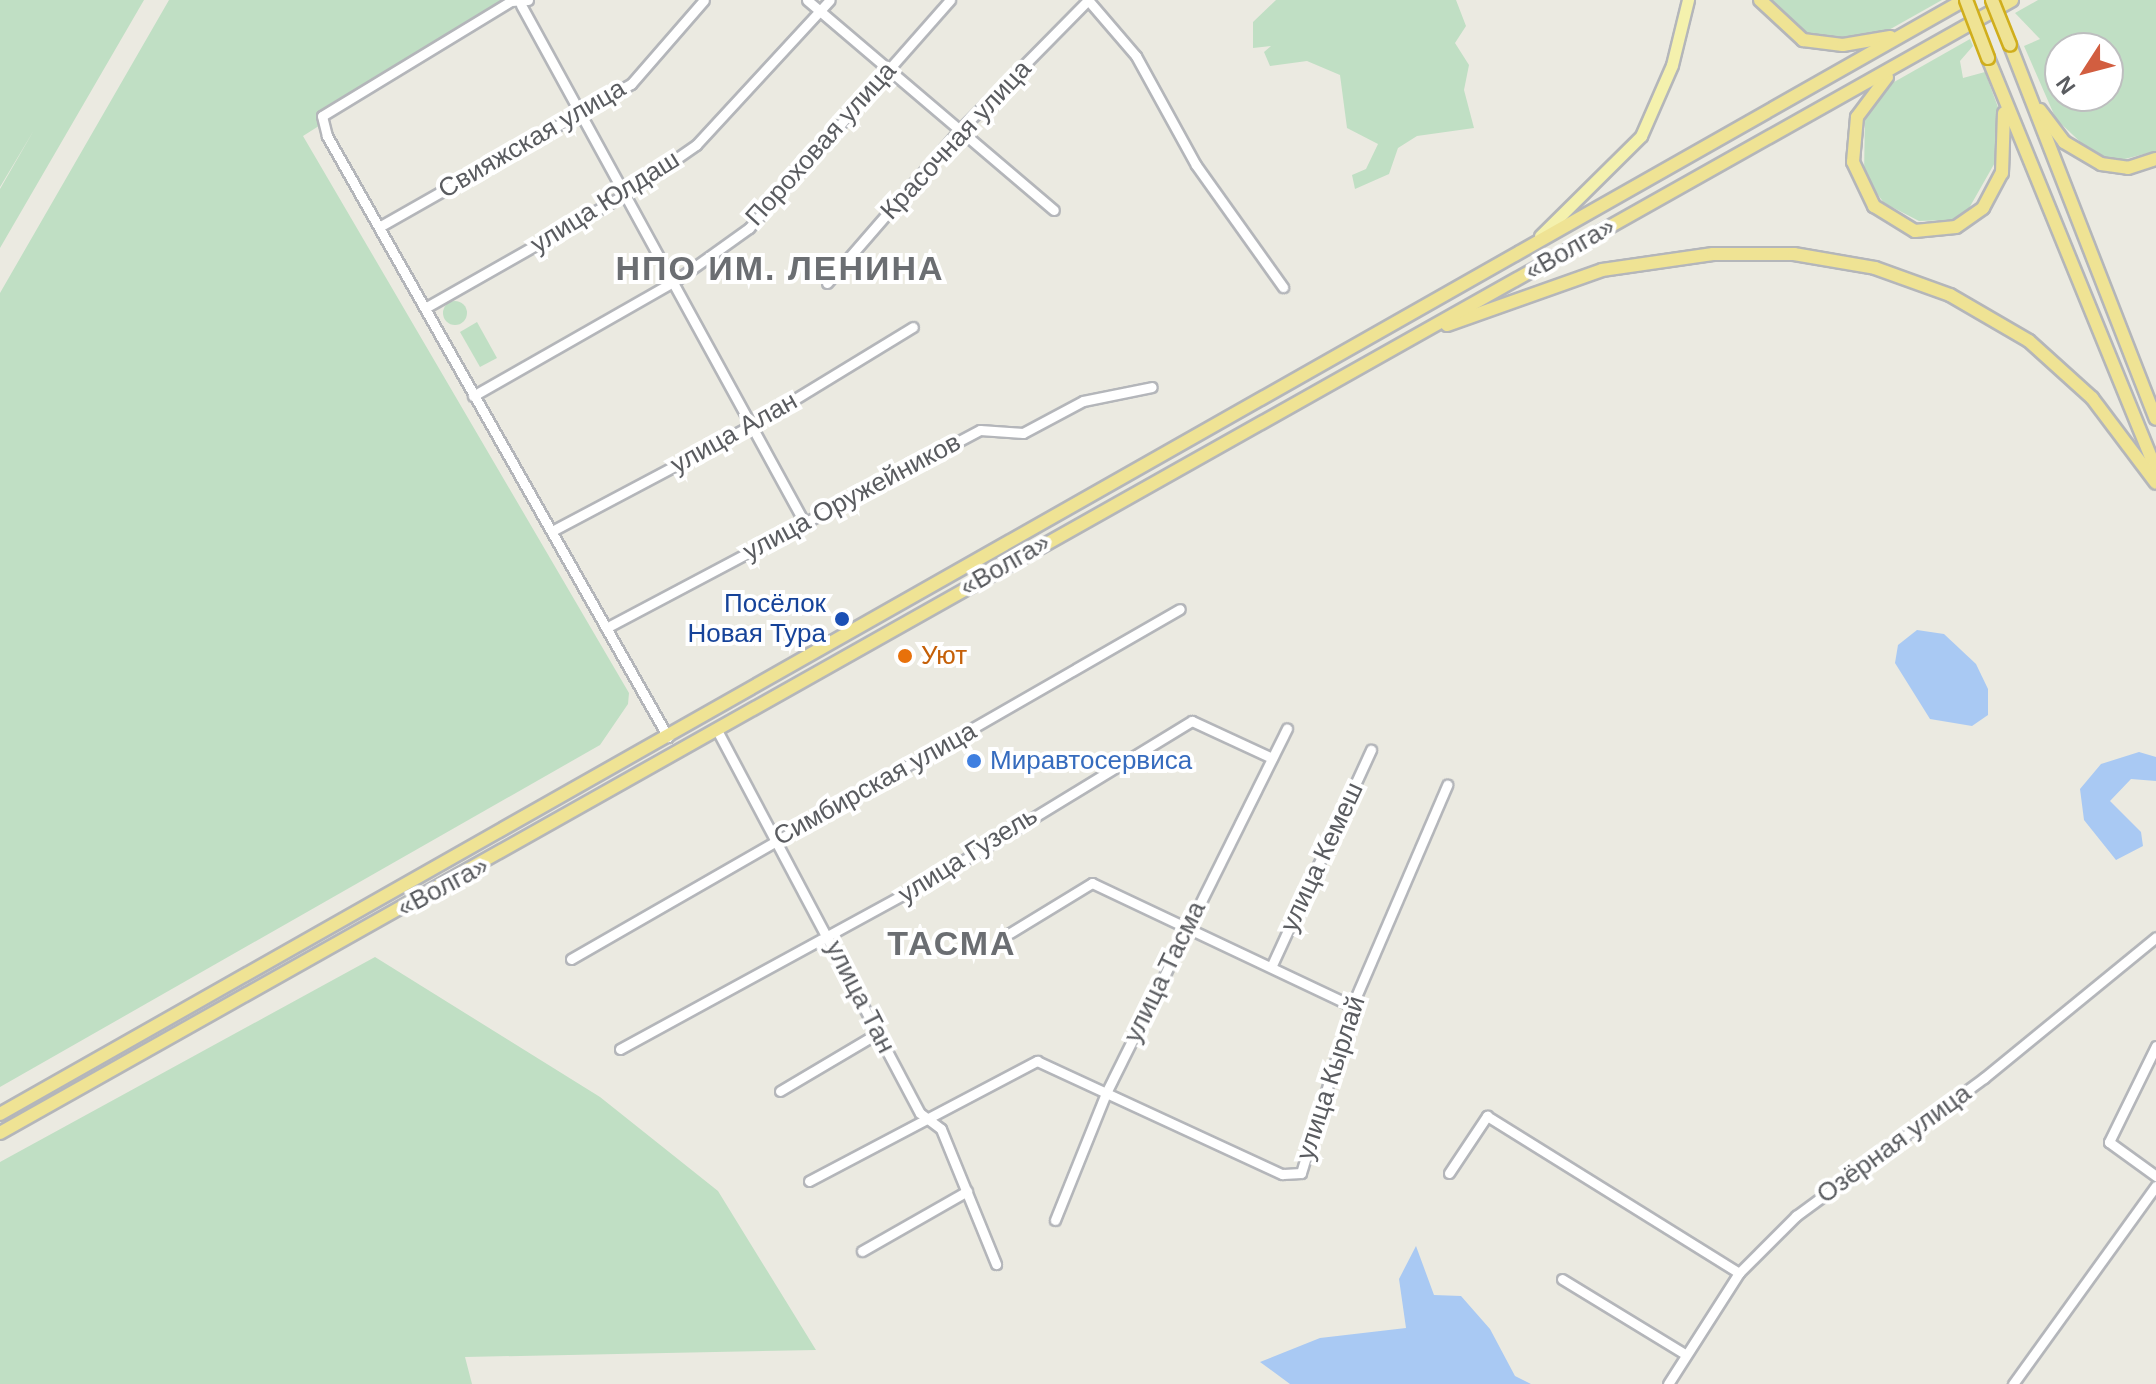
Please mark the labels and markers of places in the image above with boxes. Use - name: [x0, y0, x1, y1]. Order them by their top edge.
- place label: Посёлок Новая Тура: [687, 588, 826, 650]
- marker: Посёлок Новая Тура: [833, 610, 851, 628]
- place label: Уют: [921, 640, 967, 672]
- marker: Уют: [896, 647, 914, 665]
- place label: Миравтосервиса: [990, 745, 1192, 777]
- marker: Миравтосервиса: [965, 752, 983, 770]

